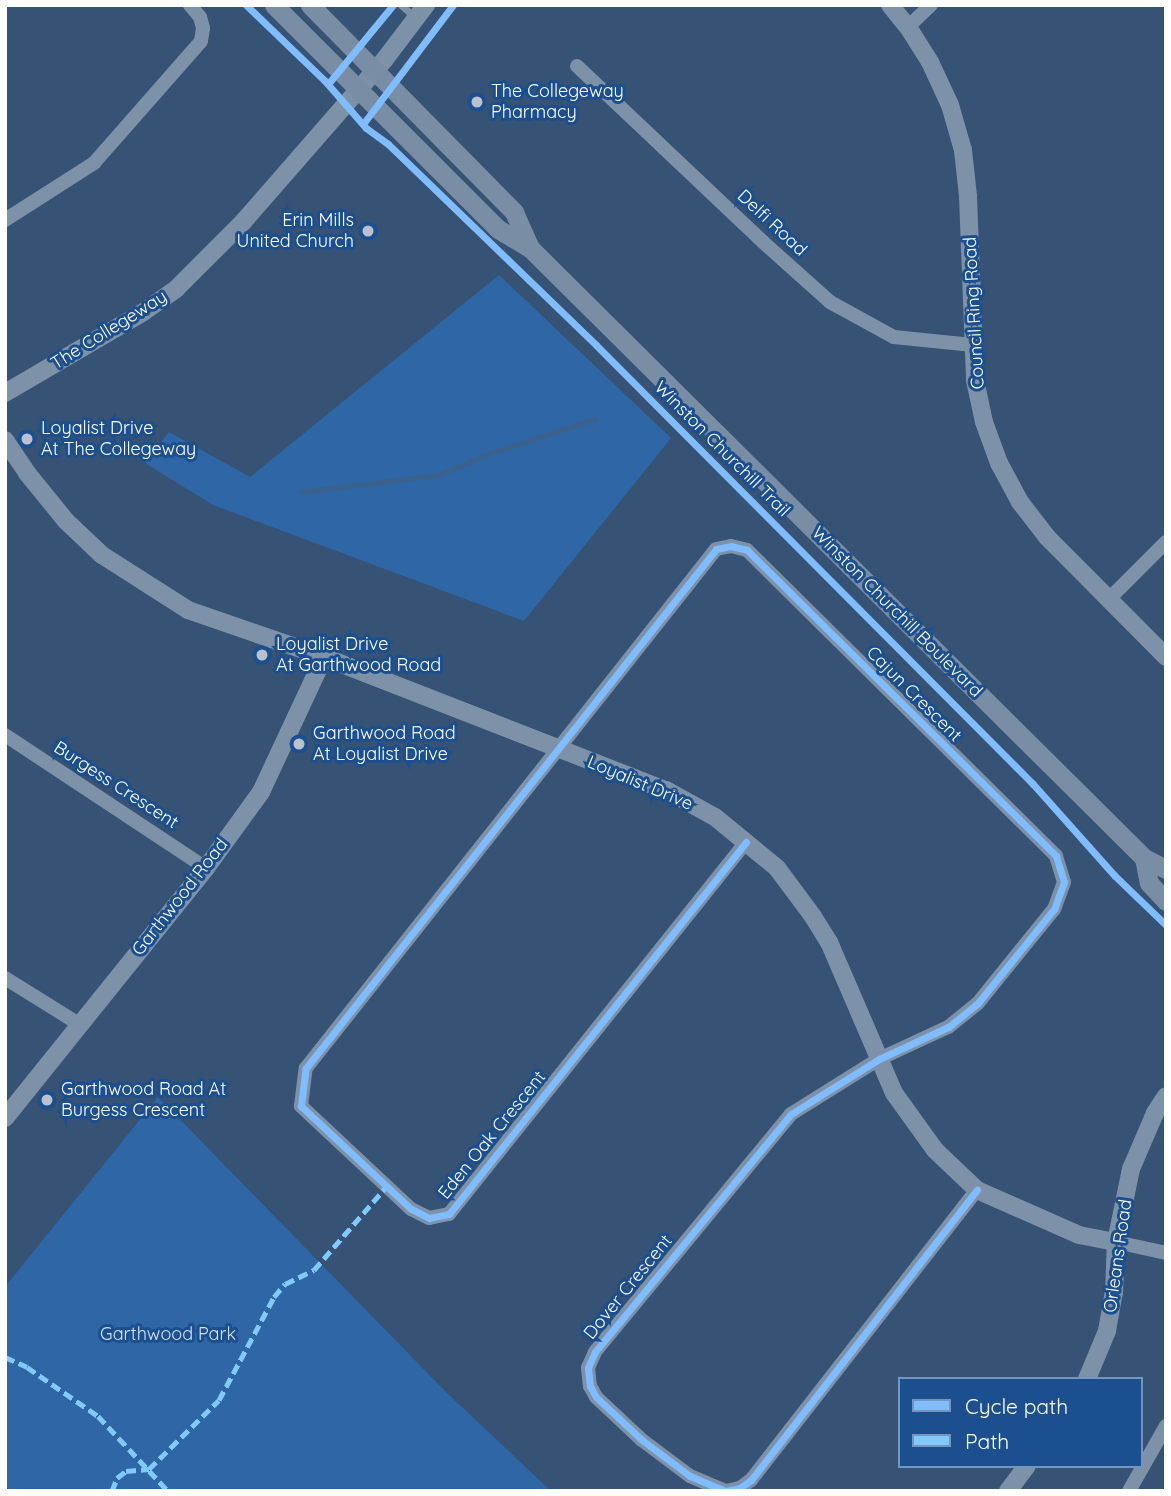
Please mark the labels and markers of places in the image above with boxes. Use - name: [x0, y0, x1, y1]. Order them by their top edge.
- place label: The Collegeway Pharmacy: [491, 81, 624, 124]
- marker: The Collegeway Pharmacy: [469, 94, 485, 110]
- place label: Erin Mills United Church: [237, 210, 354, 252]
- marker: Erin Mills United Church: [360, 223, 376, 239]
- place label: Loyalist Drive At The Collegeway: [41, 418, 196, 460]
- marker: Loyalist Drive At The Collegeway: [19, 431, 35, 447]
- place label: Loyalist Drive At Garthwood Road: [276, 634, 441, 676]
- marker: Loyalist Drive At Garthwood Road: [254, 647, 270, 663]
- place label: Garthwood Road At Loyalist Drive: [313, 723, 456, 766]
- marker: Garthwood Road At Loyalist Drive: [291, 736, 307, 752]
- place label: Garthwood Road At Burgess Crescent: [61, 1079, 226, 1122]
- marker: Garthwood Road At Burgess Crescent: [39, 1092, 55, 1108]

